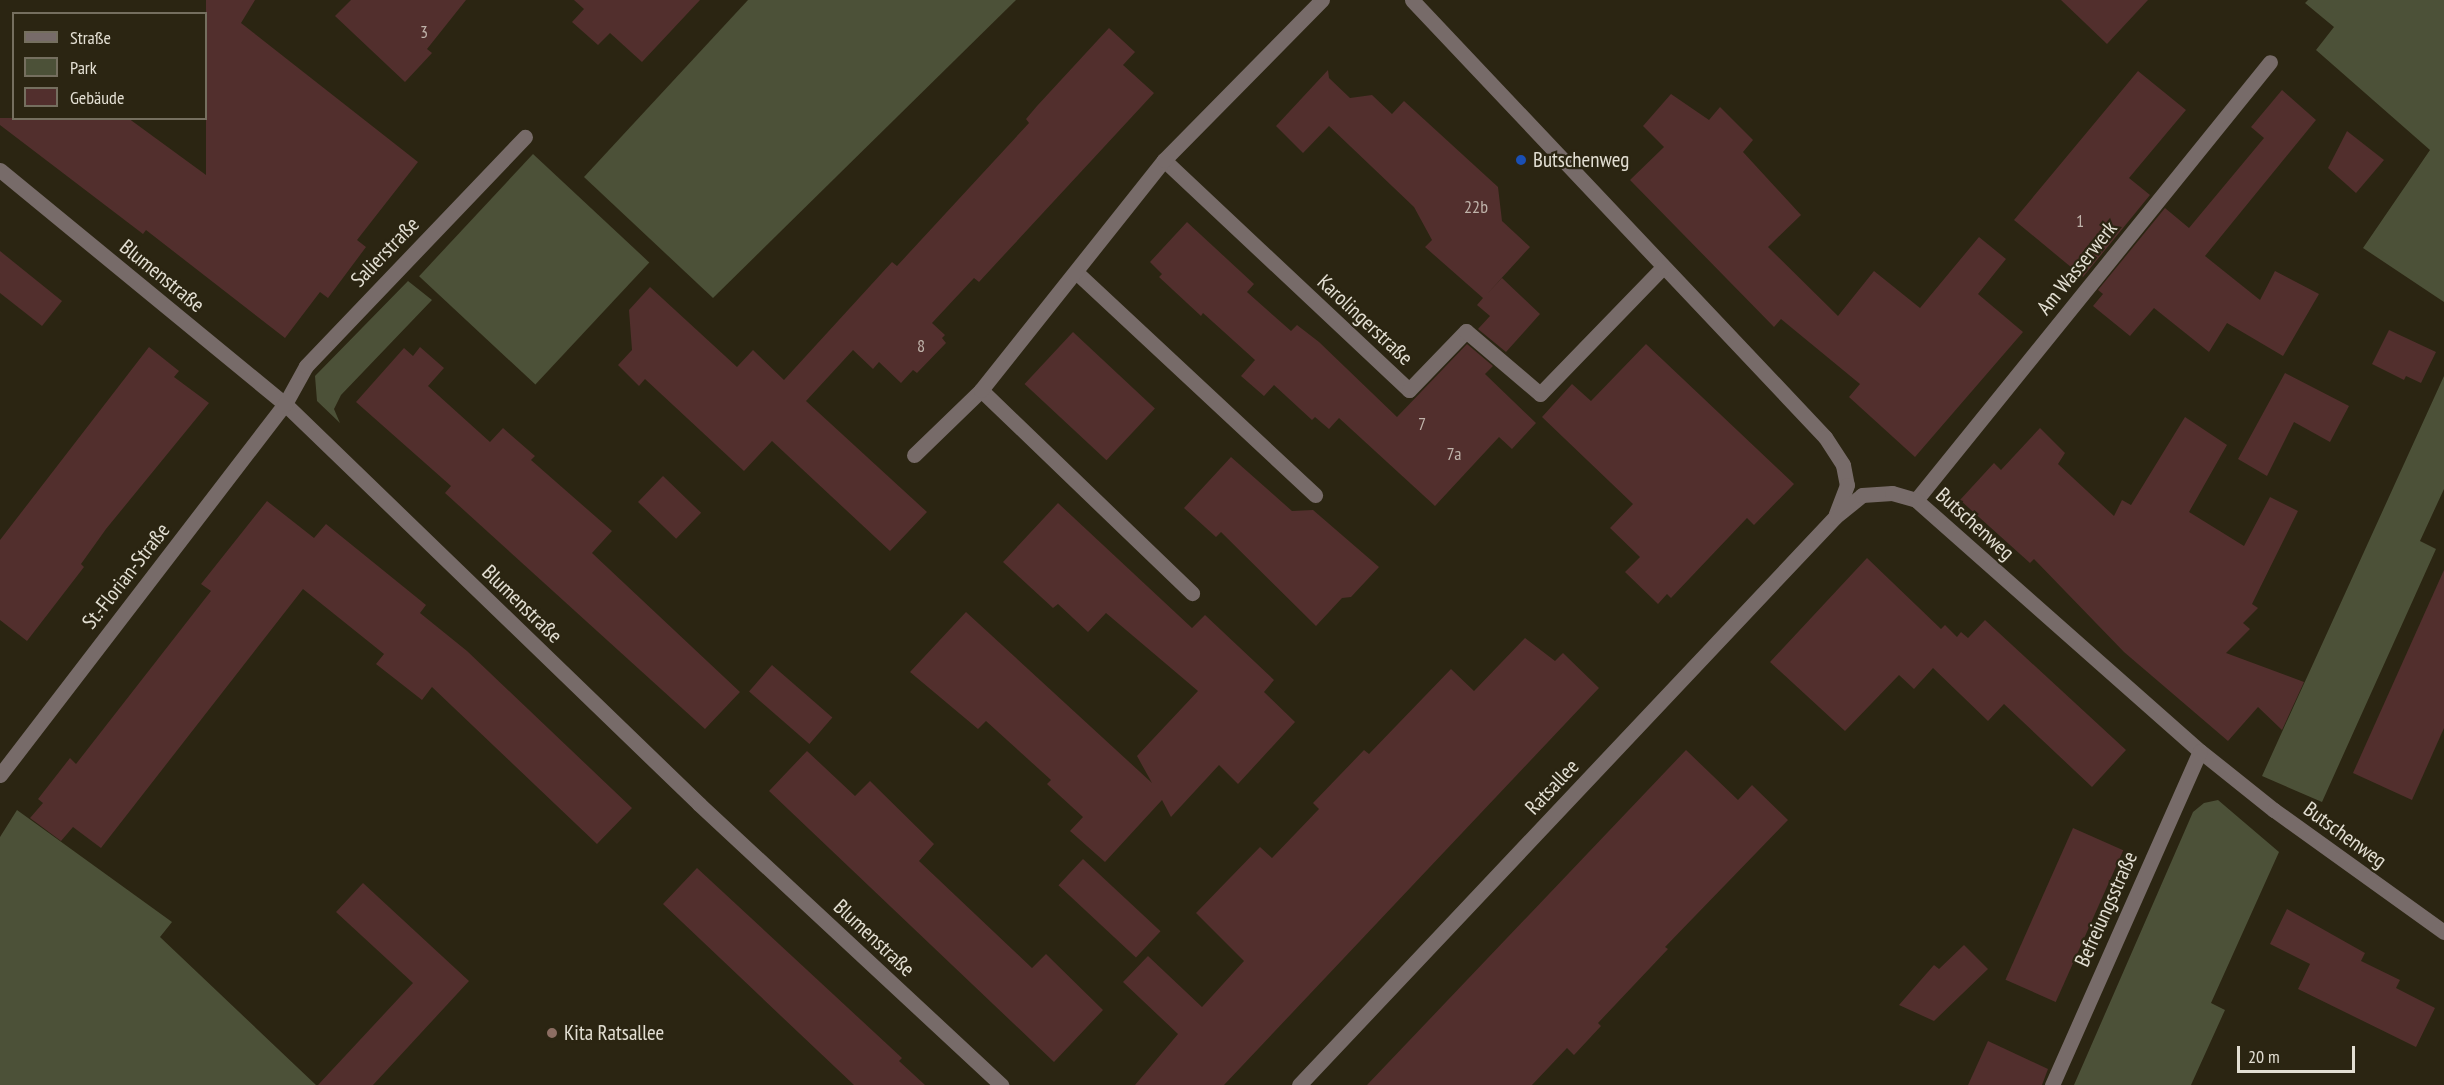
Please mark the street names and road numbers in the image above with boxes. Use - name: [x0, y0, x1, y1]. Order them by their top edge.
- street label: Salierstraße: [346, 212, 424, 292]
- street label: Am Wasserwerk: [2032, 216, 2122, 320]
- street label: Blumenstraße: [115, 234, 209, 318]
- street label: Karolingerstraße: [1312, 269, 1418, 371]
- street label: Butschenweg: [1931, 482, 2019, 566]
- street label: St.-Florian-Straße: [77, 518, 175, 634]
- street label: Blumenstraße: [477, 560, 567, 648]
- street label: Ratsallee: [1520, 754, 1584, 820]
- street label: Butschenweg: [2299, 797, 2391, 873]
- street label: Befreiungsstraße: [2069, 848, 2143, 970]
- street label: Blumenstraße: [828, 894, 920, 982]

